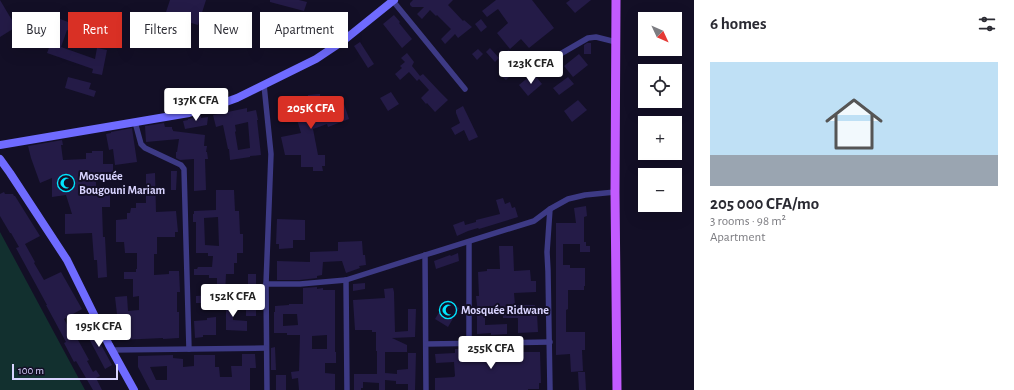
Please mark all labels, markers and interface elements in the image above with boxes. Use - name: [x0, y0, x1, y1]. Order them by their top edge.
- chip: Buy: [12, 12, 60, 48]
- chip: Rent: [68, 12, 122, 48]
- chip: Filters: [130, 12, 191, 48]
- chip: New: [199, 12, 252, 48]
- chip: Apartment: [260, 12, 348, 48]
- north arrow: [638, 12, 682, 56]
- map controls: [638, 12, 682, 212]
- icon: filters: [976, 13, 998, 35]
- text: 6 homes: [710, 15, 766, 32]
- pin: 123K CFA: [490, 51, 572, 85]
- text: 123K CFA: [508, 57, 554, 70]
- button: locate: [638, 64, 682, 108]
- pin: 137K CFA: [155, 88, 237, 122]
- icon: home: [818, 88, 890, 160]
- text: 137K CFA: [173, 94, 219, 107]
- pin: 205K CFA: [270, 96, 352, 130]
- text: 205K CFA: [287, 102, 335, 115]
- button: +: [638, 116, 682, 160]
- button: −: [638, 168, 682, 212]
- place label: Mosquée Bougouni Mariam: [79, 170, 166, 196]
- mosque icon: Mosquée Bougouni Mariam: [56, 173, 76, 193]
- text: 205 000 CFA/mo: [710, 195, 819, 212]
- text: 3 rooms · 98 m²: [710, 215, 786, 228]
- text: Apartment: [710, 231, 765, 244]
- pin: 152K CFA: [192, 284, 274, 318]
- text: 152K CFA: [210, 290, 256, 303]
- mosque icon: Mosquée Ridwane: [438, 300, 458, 320]
- place label: Mosquée Ridwane: [461, 304, 549, 316]
- pin: 195K CFA: [58, 314, 140, 348]
- text: 195K CFA: [76, 320, 122, 333]
- pin: 255K CFA: [450, 336, 532, 370]
- text: 255K CFA: [467, 342, 515, 355]
- scale bar: [12, 362, 118, 381]
- text: 100 m: [18, 365, 44, 376]

